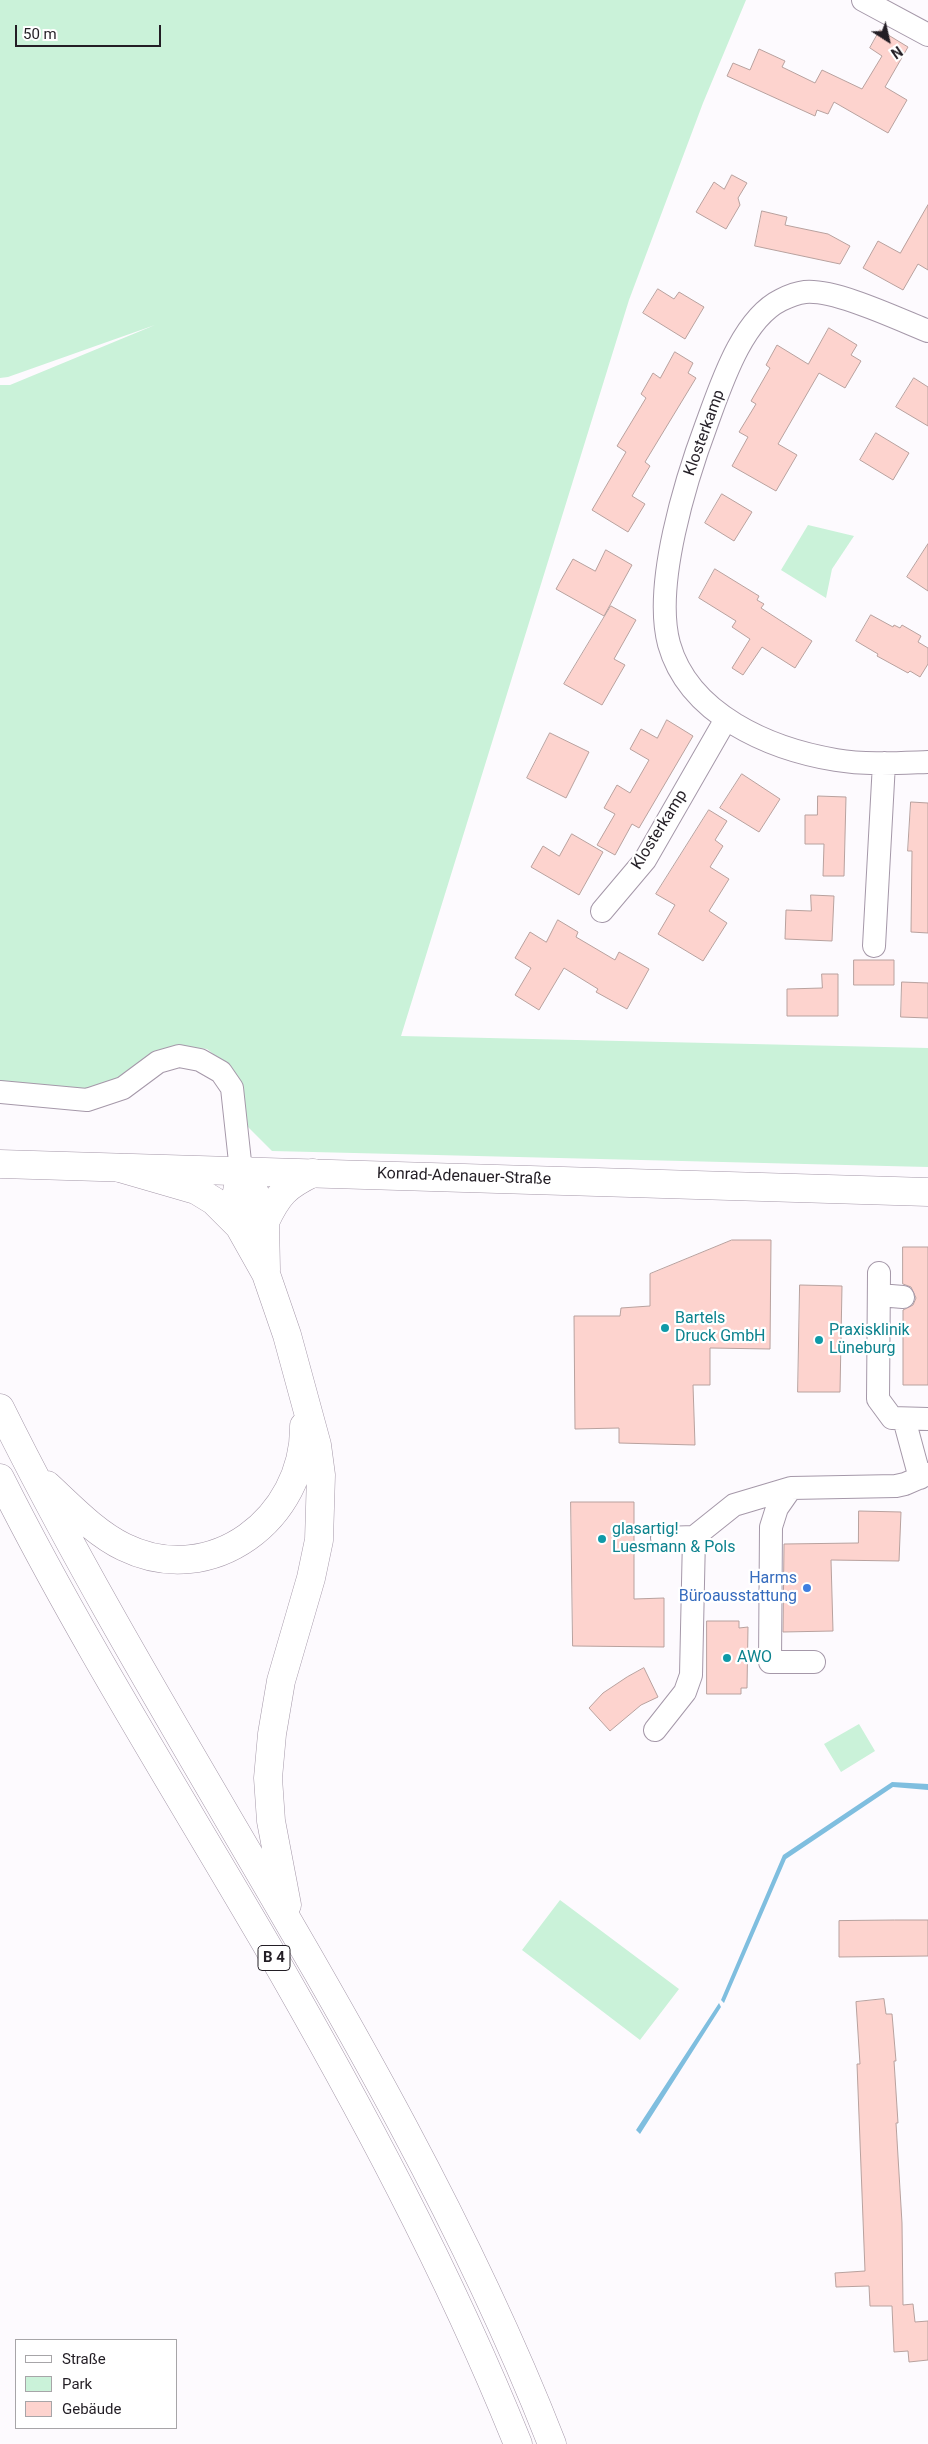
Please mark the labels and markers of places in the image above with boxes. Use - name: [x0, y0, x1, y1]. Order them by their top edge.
- place label: Bartels Druck GmbH: [675, 1309, 766, 1347]
- place label: Praxisklinik Lüneburg: [829, 1321, 910, 1359]
- marker: Bartels Druck GmbH: [659, 1322, 671, 1334]
- marker: Praxisklinik Lüneburg: [813, 1334, 825, 1346]
- place label: glasartig! Luesmann & Pols: [612, 1520, 735, 1558]
- marker: glasartig! Luesmann & Pols: [596, 1533, 608, 1545]
- place label: Harms Büroausstattung: [679, 1569, 797, 1607]
- marker: Harms Büroausstattung: [801, 1582, 813, 1594]
- place label: AWO: [737, 1648, 772, 1668]
- marker: AWO: [721, 1652, 733, 1664]

